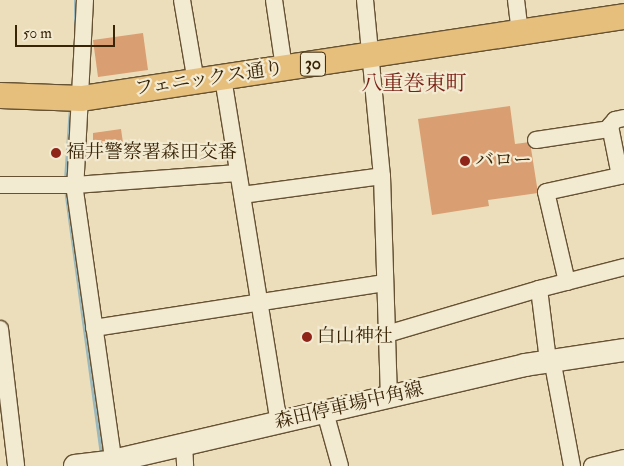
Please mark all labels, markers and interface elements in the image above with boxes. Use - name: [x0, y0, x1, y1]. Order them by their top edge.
- scale bar: [18, 15, 118, 47]
- text: 50 m: [23, 24, 52, 43]
- road number: 30: [299, 49, 327, 80]
- street label: フェニックス通り: [132, 57, 286, 101]
- district label: 八重巻東町: [362, 71, 466, 97]
- place label: 福井警察署森田交番: [66, 142, 237, 164]
- marker: 福井警察署森田交番: [50, 147, 62, 159]
- place label: バロー: [475, 150, 532, 172]
- marker: バロー: [459, 155, 471, 167]
- place label: 白山神社: [317, 326, 393, 348]
- marker: 白山神社: [301, 331, 313, 343]
- street label: 森田停車場中角線: [272, 378, 426, 434]

